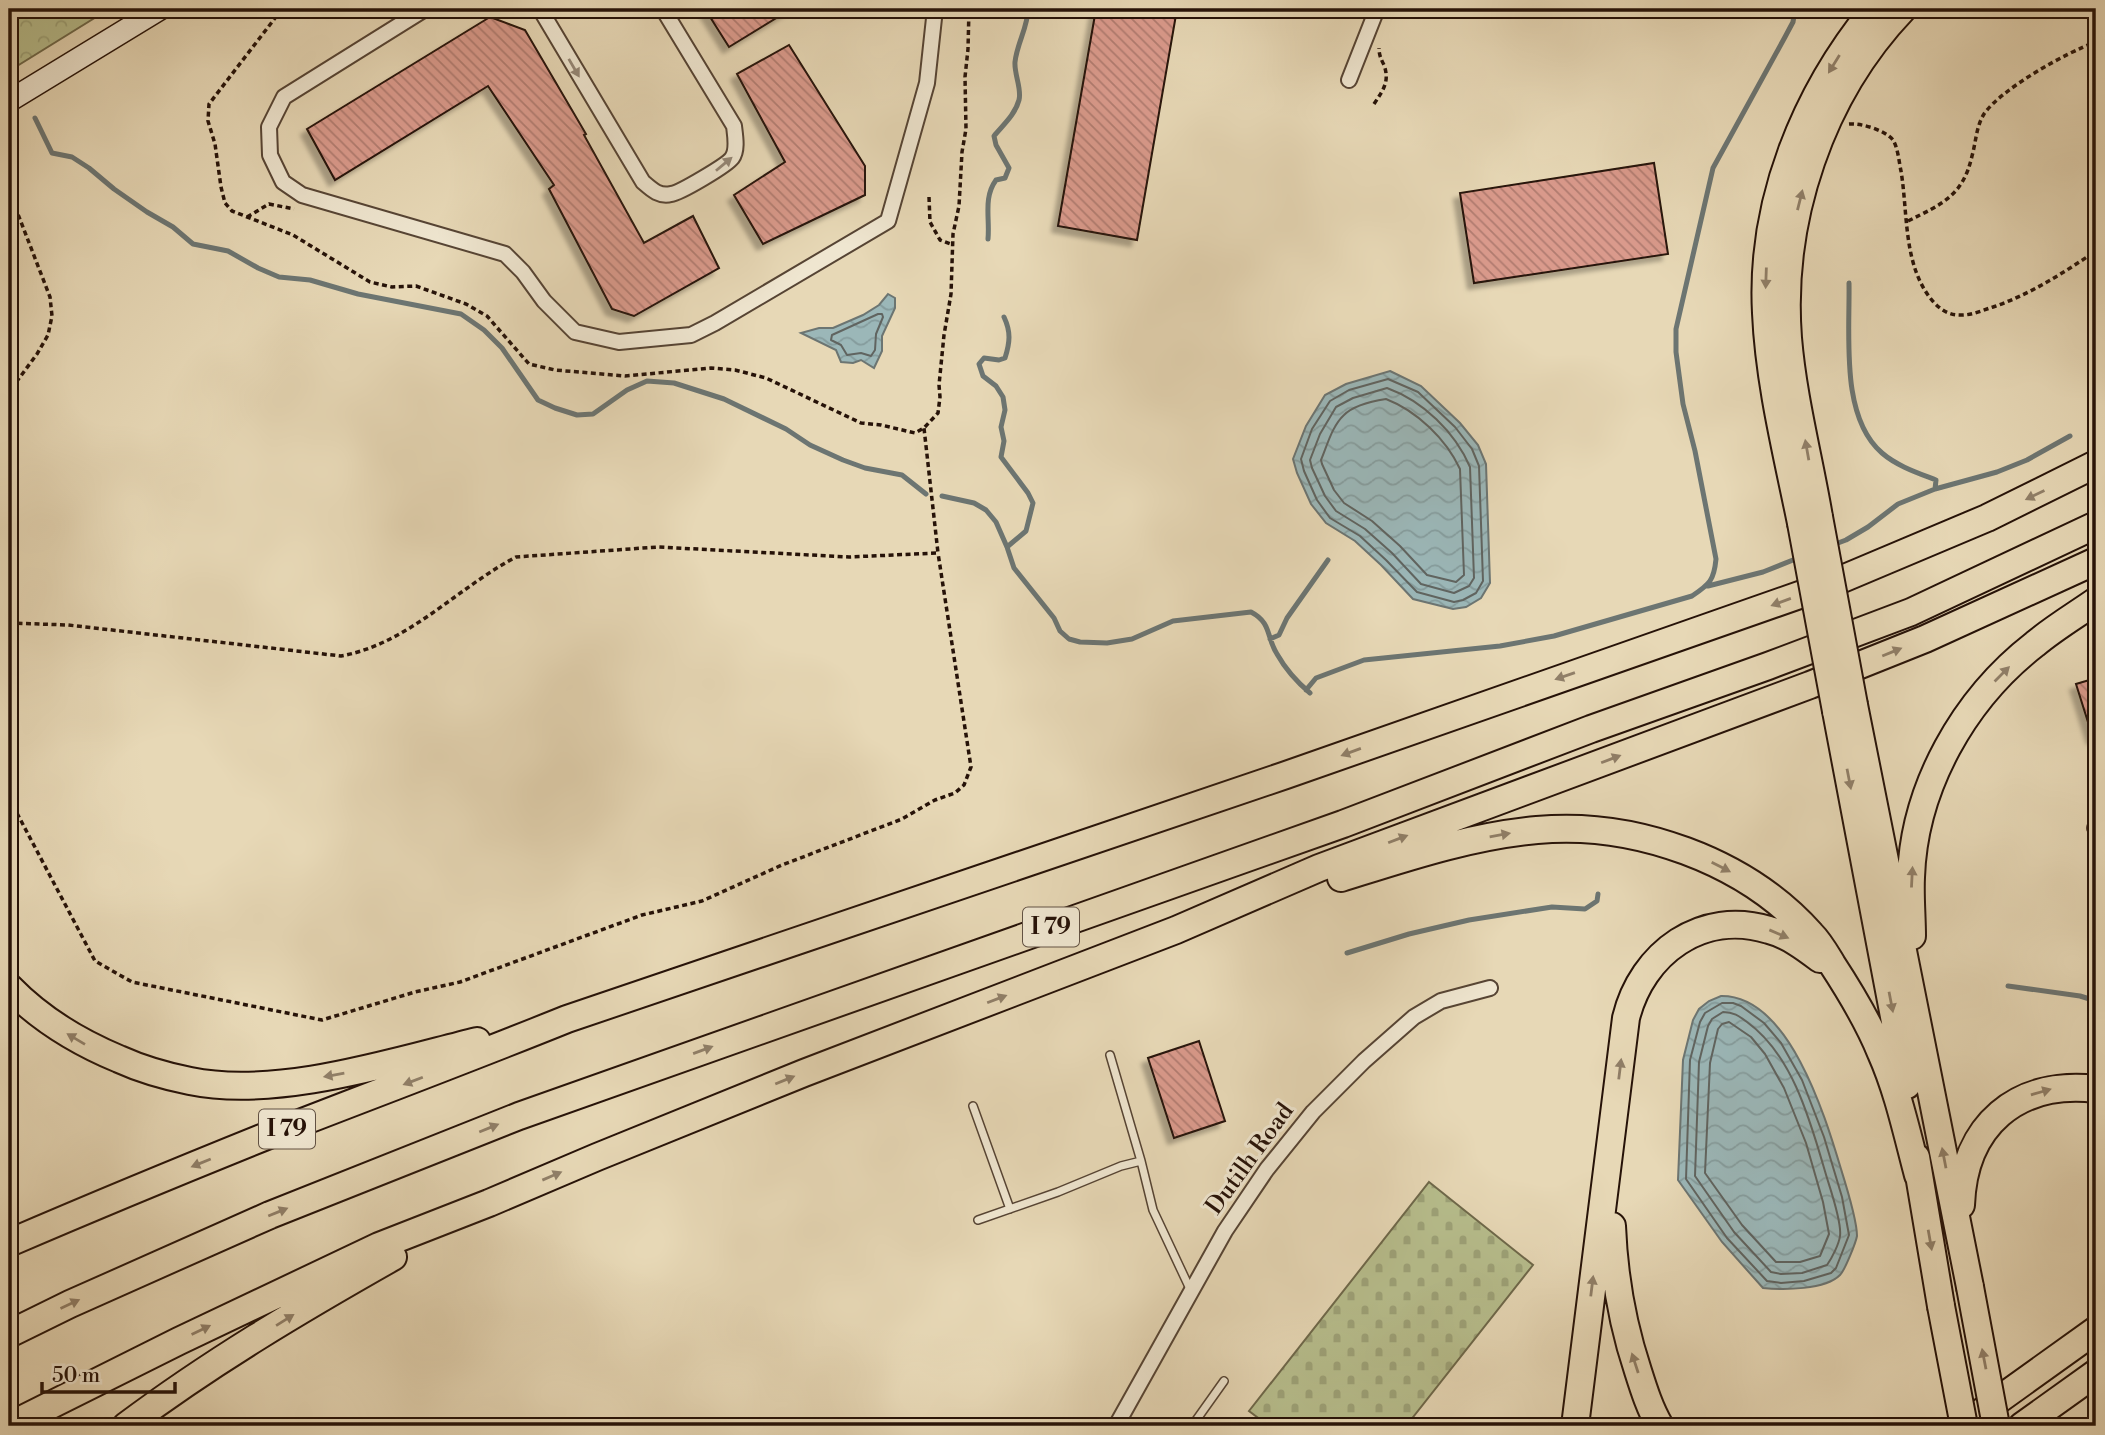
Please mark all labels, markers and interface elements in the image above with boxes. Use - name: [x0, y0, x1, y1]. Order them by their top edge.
- one-way arrow: [1828, 54, 1841, 73]
- one-way arrow: [568, 58, 580, 77]
- one-way arrow: [715, 156, 733, 171]
- one-way arrow: [1795, 189, 1806, 211]
- one-way arrow: [1760, 267, 1772, 289]
- one-way arrow: [1801, 439, 1812, 461]
- one-way arrow: [2025, 489, 2045, 500]
- one-way arrow: [1770, 597, 1791, 608]
- one-way arrow: [1882, 646, 1903, 657]
- one-way arrow: [1993, 666, 2010, 682]
- one-way arrow: [1555, 671, 1576, 682]
- one-way arrow: [1340, 746, 1361, 757]
- one-way arrow: [1600, 753, 1621, 764]
- one-way arrow: [1843, 768, 1854, 790]
- one-way arrow: [1489, 830, 1511, 841]
- one-way arrow: [1387, 833, 1408, 844]
- one-way arrow: [1711, 861, 1731, 873]
- one-way arrow: [1906, 866, 1917, 888]
- road number: I 79: [1023, 908, 1079, 946]
- one-way arrow: [1769, 928, 1789, 940]
- one-way arrow: [1886, 991, 1897, 1013]
- one-way arrow: [987, 993, 1008, 1004]
- one-way arrow: [67, 1033, 86, 1045]
- one-way arrow: [693, 1044, 714, 1055]
- one-way arrow: [1614, 1058, 1625, 1080]
- one-way arrow: [323, 1070, 345, 1081]
- one-way arrow: [402, 1075, 423, 1086]
- one-way arrow: [774, 1075, 795, 1086]
- one-way arrow: [2030, 1087, 2051, 1097]
- street label: Dutilh Road: [1199, 1097, 1301, 1221]
- road number: I 79: [259, 1110, 315, 1148]
- one-way arrow: [479, 1122, 500, 1133]
- one-way arrow: [1938, 1147, 1949, 1169]
- one-way arrow: [190, 1157, 211, 1168]
- one-way arrow: [541, 1170, 562, 1181]
- one-way arrow: [268, 1206, 289, 1217]
- one-way arrow: [1925, 1229, 1936, 1251]
- one-way arrow: [1587, 1274, 1598, 1296]
- one-way arrow: [60, 1299, 80, 1310]
- one-way arrow: [275, 1314, 294, 1327]
- one-way arrow: [191, 1324, 211, 1336]
- one-way arrow: [1978, 1348, 1989, 1370]
- scale bar: [42, 1351, 175, 1395]
- one-way arrow: [1630, 1352, 1640, 1373]
- text: 50 m: [52, 1363, 100, 1389]

